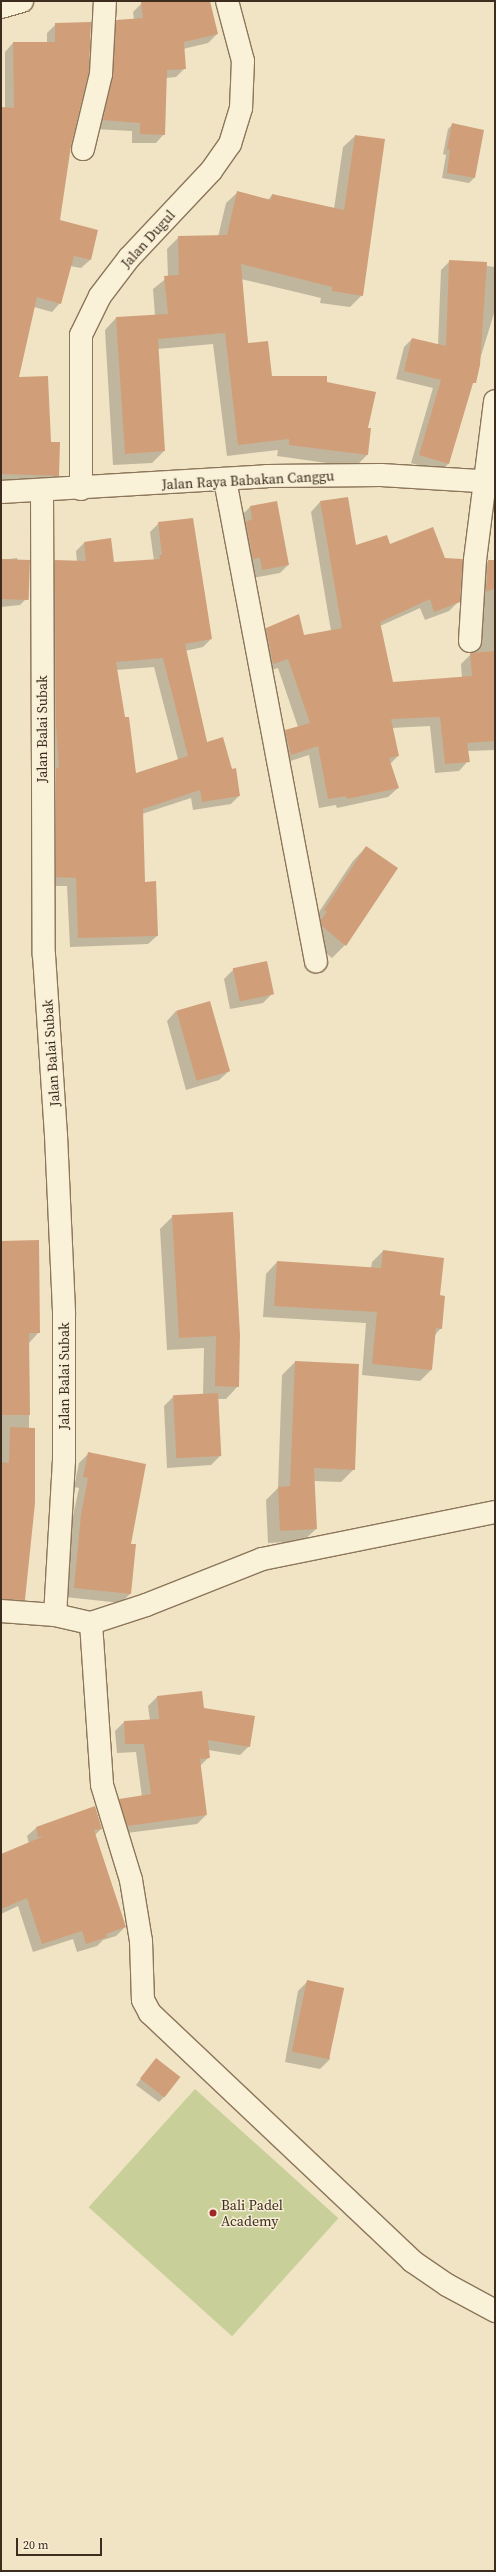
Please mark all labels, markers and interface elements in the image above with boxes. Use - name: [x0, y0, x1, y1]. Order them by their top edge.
- street label: Jalan Dugul: [118, 206, 178, 272]
- street label: Jalan Raya Babakan Canggu: [161, 467, 335, 493]
- street label: Jalan Balai Subak: [34, 675, 50, 783]
- street label: Jalan Balai Subak: [39, 999, 63, 1107]
- street label: Jalan Balai Subak: [56, 1322, 72, 1430]
- place label: Bali Padel Academy: [221, 2197, 283, 2230]
- marker: Bali Padel Academy: [208, 2208, 218, 2218]
- scale bar: [18, 2530, 104, 2556]
- text: 20 m: [23, 2537, 49, 2553]

